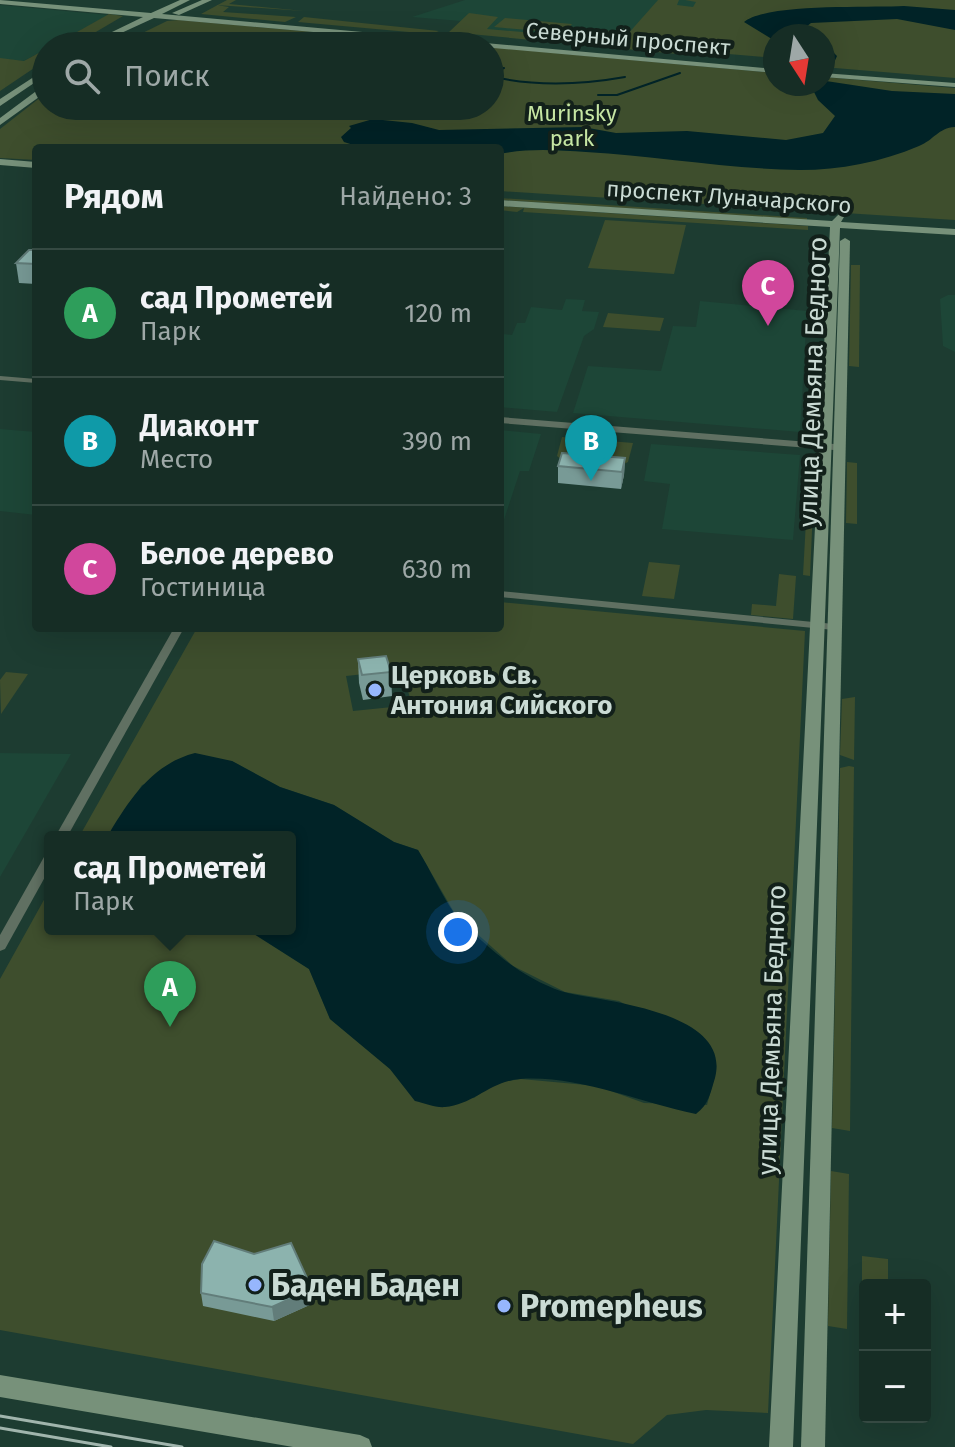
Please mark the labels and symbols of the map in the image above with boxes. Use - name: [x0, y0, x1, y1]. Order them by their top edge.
- street label: Северный проспект: [525, 17, 731, 61]
- north arrow: [763, 24, 835, 96]
- park label: Murinsky park: [527, 100, 617, 152]
- street label: проспект Луначарского: [606, 175, 852, 219]
- street label: улица Демьяна Бедного: [792, 236, 834, 528]
- pin: C: [742, 260, 794, 326]
- pin: B: [565, 415, 617, 481]
- place label: Церковь Св. Антония Сийского: [390, 660, 612, 721]
- marker: Церковь Св. Антония Сийского: [366, 681, 384, 699]
- street label: улица Демьяна Бедного: [751, 884, 793, 1176]
- your location: [438, 912, 478, 952]
- pin: A: [144, 961, 196, 1027]
- place label: Баден Баден: [271, 1266, 460, 1304]
- marker: Баден Баден: [246, 1276, 264, 1294]
- place label: Promepheus: [520, 1287, 703, 1325]
- marker: Promepheus: [495, 1297, 513, 1315]

